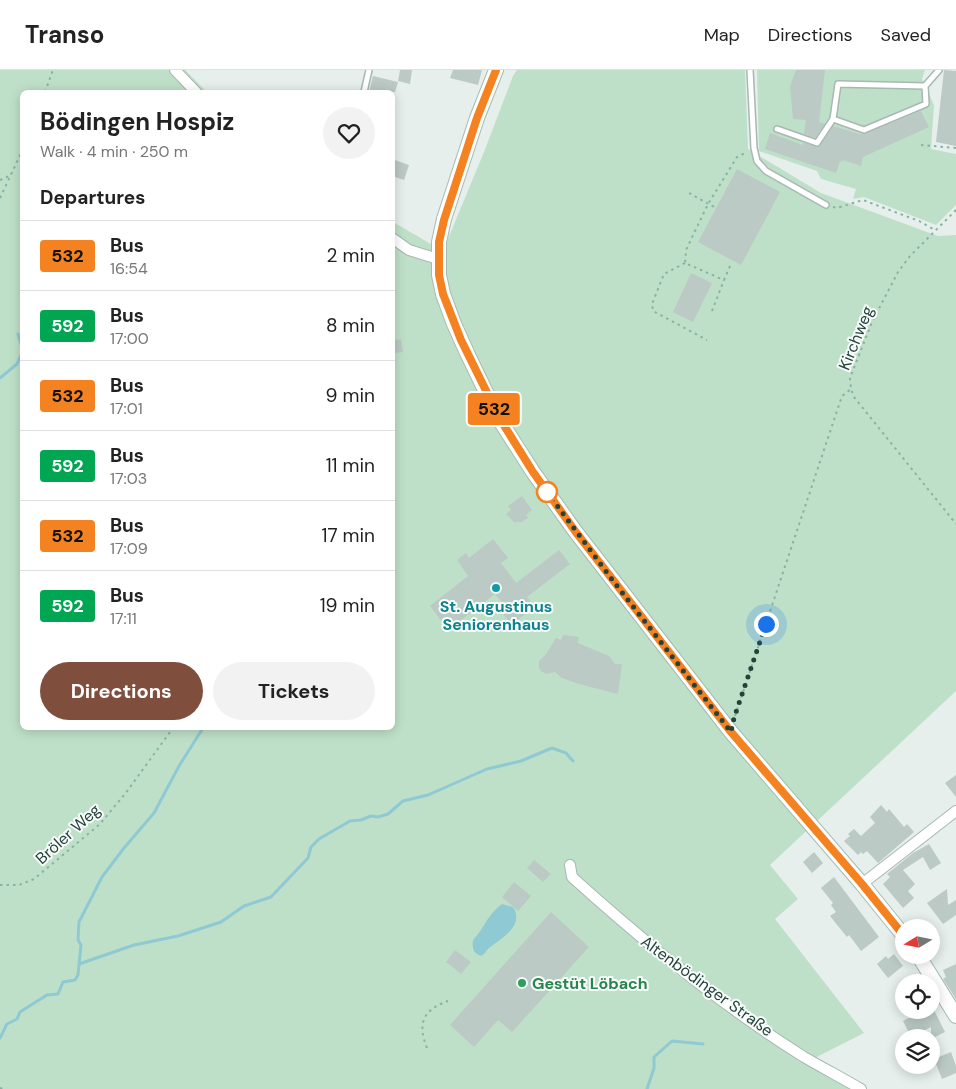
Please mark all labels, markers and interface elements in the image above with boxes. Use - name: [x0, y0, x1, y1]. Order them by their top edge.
- text: Transo: [25, 19, 104, 50]
- text: Map: [704, 23, 740, 47]
- text: Directions: [768, 23, 853, 47]
- text: Saved: [881, 23, 931, 47]
- text: Bödingen Hospiz: [40, 106, 234, 137]
- button: heart: [323, 107, 375, 159]
- text: Walk · 4 min · 250 m: [40, 141, 188, 162]
- text: Departures: [40, 185, 145, 210]
- text: Bus: [110, 233, 144, 258]
- text: 2 min: [327, 243, 375, 268]
- text: 532: [51, 244, 84, 268]
- text: 16:54: [110, 258, 148, 279]
- text: Bus: [110, 303, 144, 328]
- street label: Kirchweg: [834, 303, 878, 373]
- text: 8 min: [326, 313, 375, 338]
- text: 592: [51, 314, 84, 338]
- text: 17:00: [110, 328, 149, 349]
- text: Bus: [110, 373, 144, 398]
- text: 9 min: [326, 383, 375, 408]
- text: 532: [51, 384, 84, 408]
- line badge: 532: [465, 393, 523, 425]
- text: 532: [478, 397, 510, 421]
- text: 17:01: [110, 398, 143, 419]
- text: Bus: [110, 443, 144, 468]
- text: 11 min: [326, 453, 375, 478]
- text: 592: [51, 454, 84, 478]
- text: 17:03: [110, 468, 147, 489]
- unlabelled marker: [536, 481, 558, 503]
- text: Bus: [110, 513, 144, 538]
- text: 17 min: [321, 523, 375, 548]
- text: 532: [51, 524, 84, 548]
- text: 17:09: [110, 538, 148, 559]
- marker: St. Augustinus Seniorenhaus: [490, 582, 502, 594]
- text: Bus: [110, 583, 144, 608]
- text: 19 min: [320, 593, 375, 618]
- text: 592: [51, 594, 84, 618]
- place label: St. Augustinus Seniorenhaus: [440, 596, 552, 635]
- text: 17:11: [110, 608, 137, 629]
- your location: [754, 612, 779, 637]
- button: Directions: [40, 662, 203, 720]
- button: Tickets: [213, 662, 375, 720]
- street label: Bröler Weg: [31, 799, 105, 869]
- north arrow: [895, 919, 940, 964]
- map controls: [895, 919, 940, 1074]
- street label: Altenbödinger Straße: [637, 931, 777, 1041]
- place label: Gestüt Löbach: [532, 973, 648, 994]
- button: locate: [895, 974, 940, 1019]
- marker: Gestüt Löbach: [516, 977, 528, 989]
- button: layers: [895, 1029, 940, 1074]

